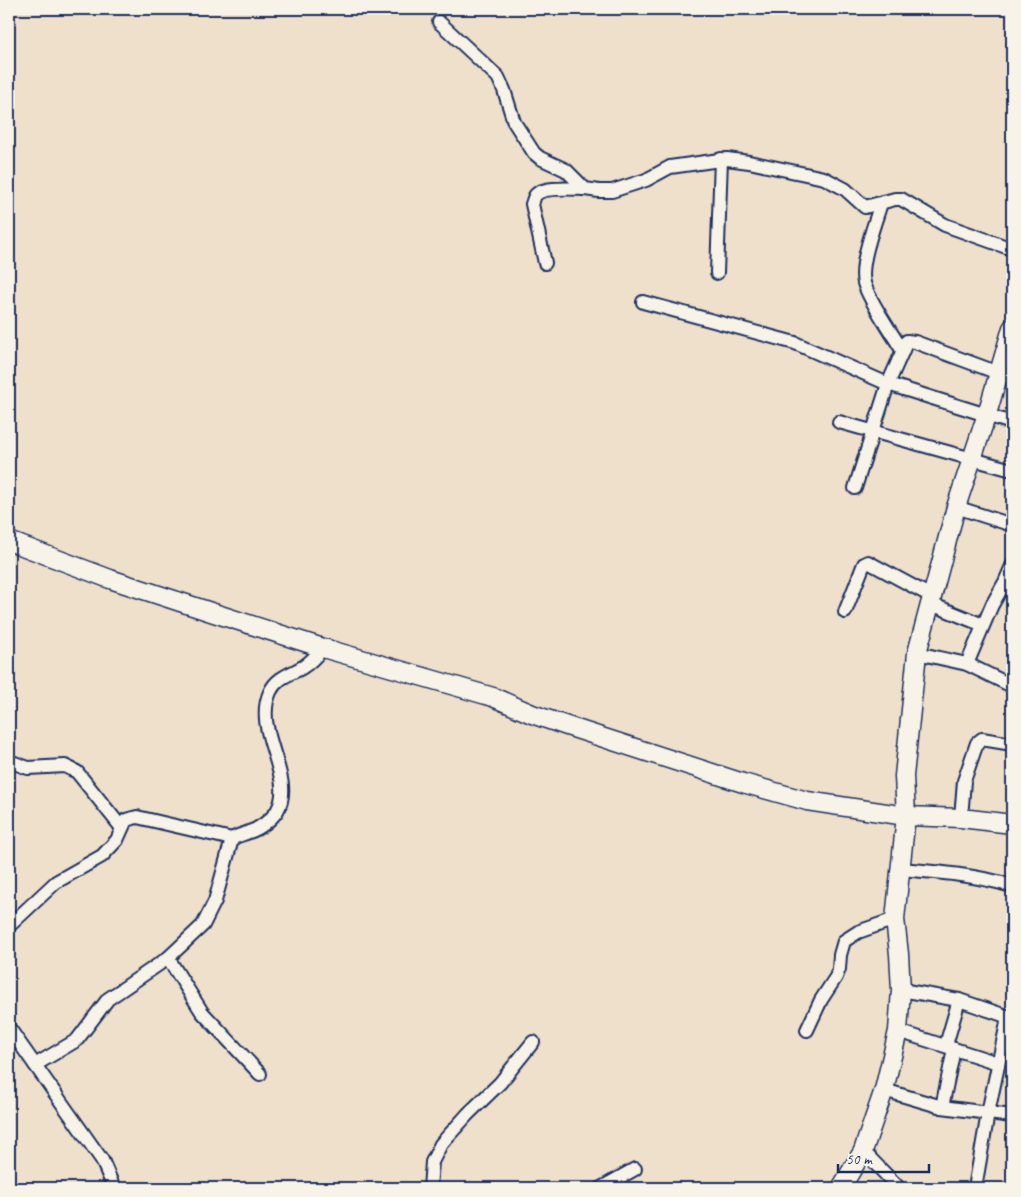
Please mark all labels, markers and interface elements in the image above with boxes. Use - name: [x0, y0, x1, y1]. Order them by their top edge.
- scale bar: [838, 1142, 930, 1174]
- text: 50 m: [846, 1150, 873, 1169]

